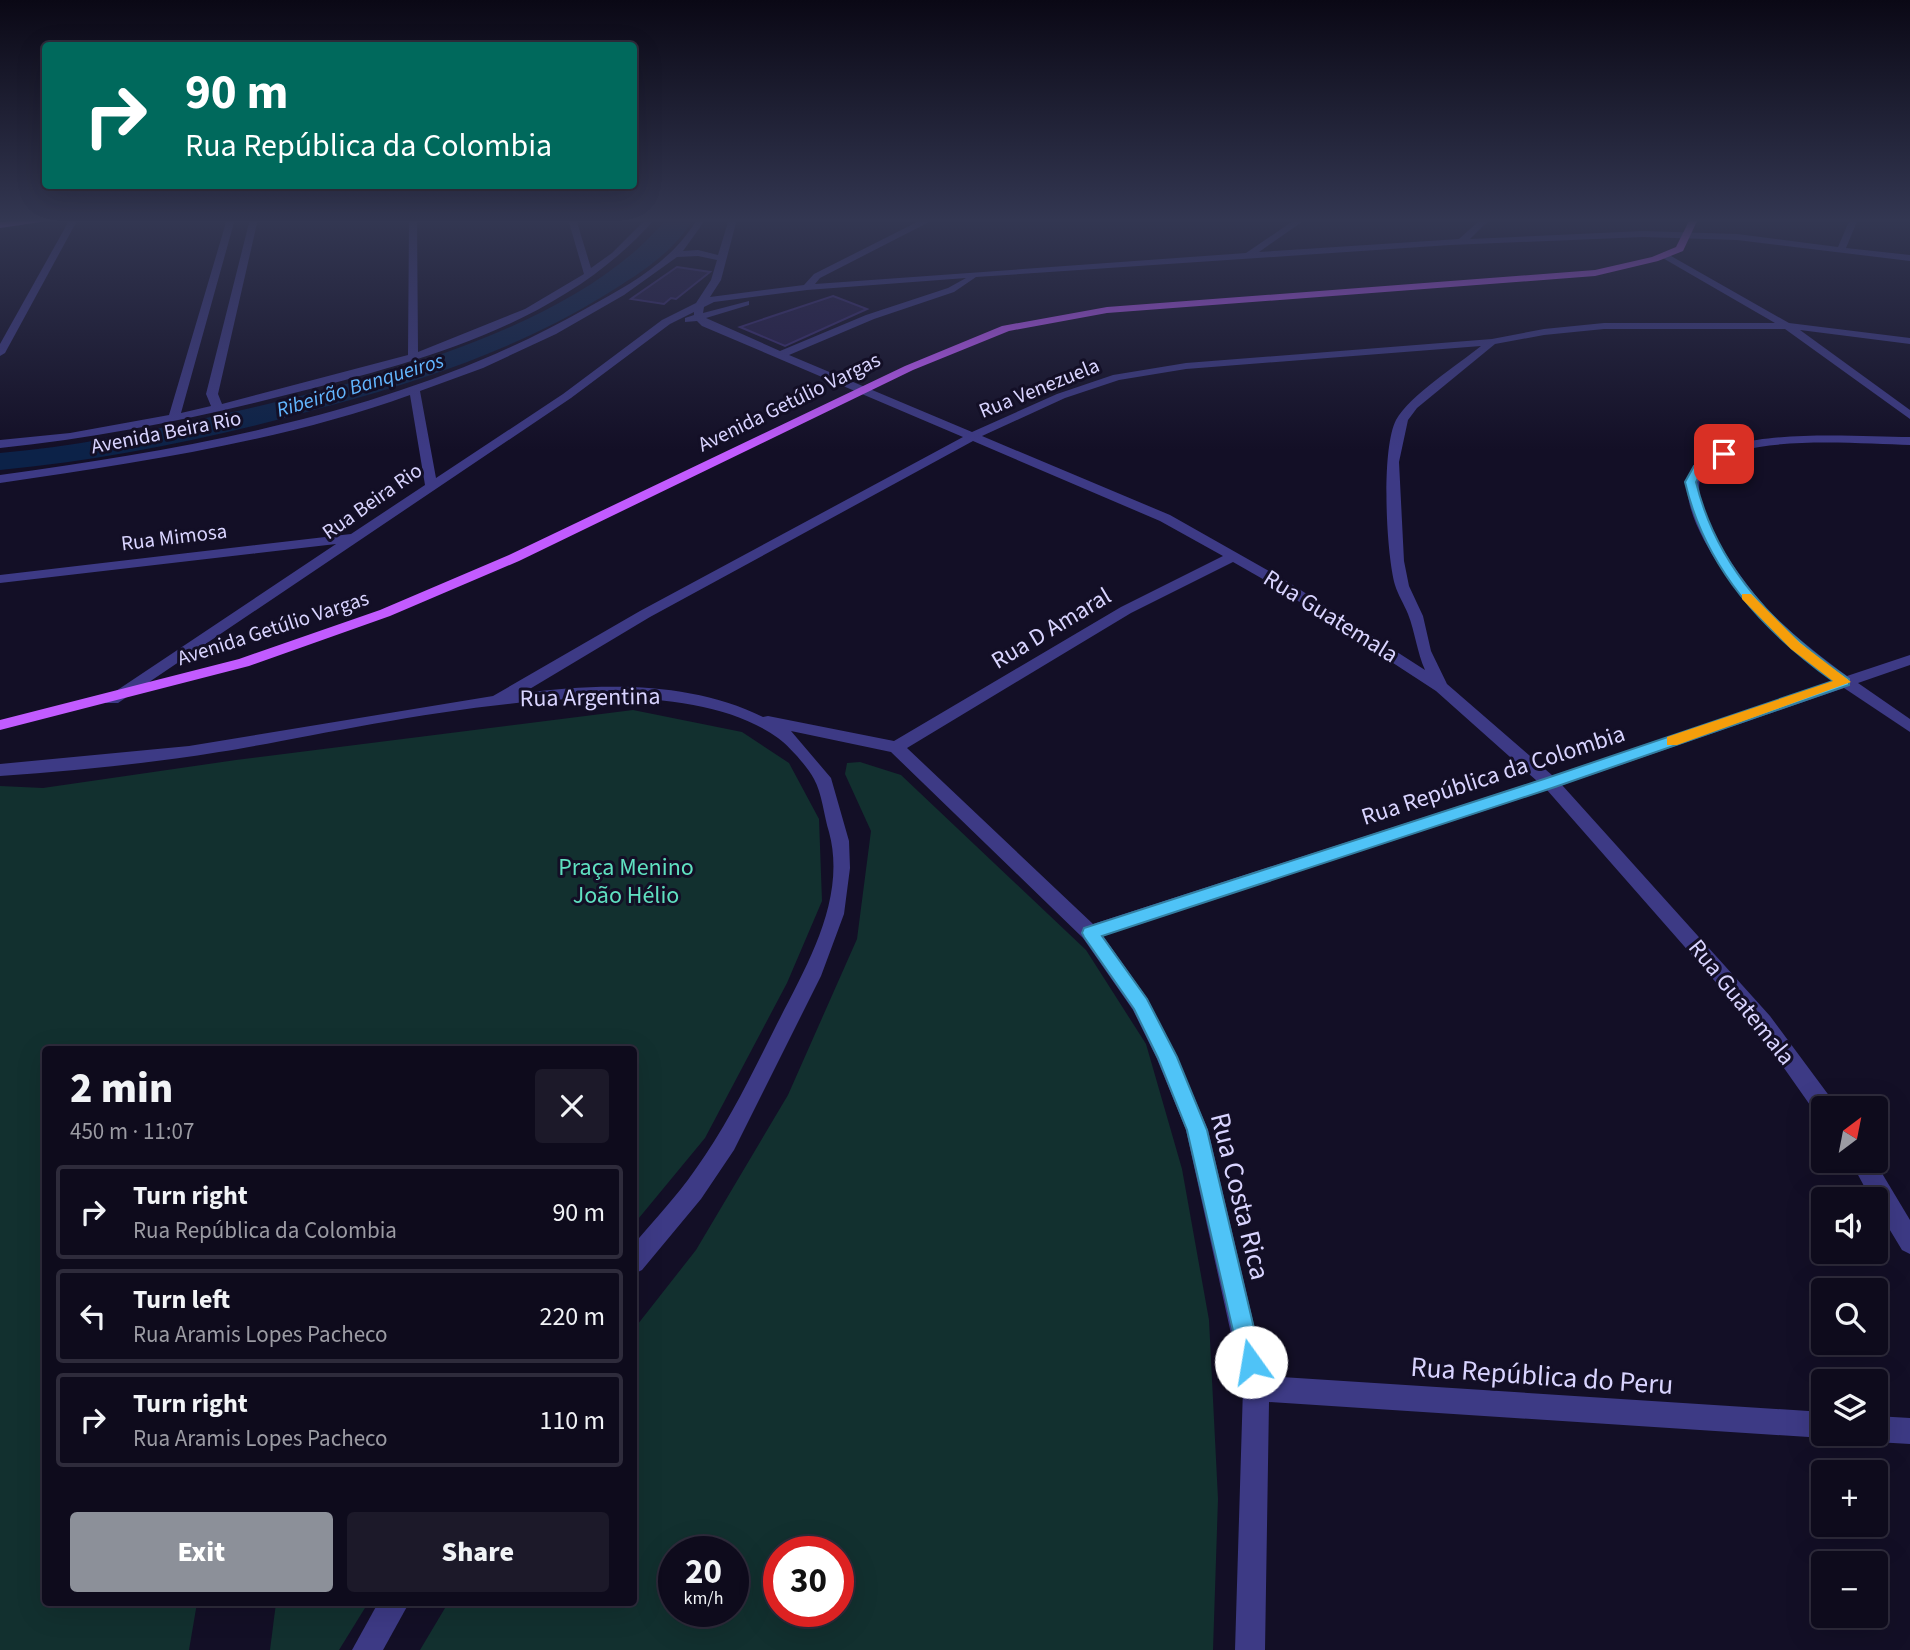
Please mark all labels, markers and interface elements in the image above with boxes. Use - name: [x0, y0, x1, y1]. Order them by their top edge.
- text: 90 m: [185, 58, 289, 128]
- icon: right: [70, 70, 161, 161]
- text: Rua República da Colombia: [185, 123, 552, 169]
- water label: Ribeirão Banqueiros: [272, 345, 448, 425]
- street label: Avenida Getúlio Vargas: [693, 345, 886, 459]
- street label: Rua Venezuela: [974, 350, 1104, 426]
- street label: Avenida Beira Rio: [88, 403, 244, 461]
- pin: [1694, 424, 1754, 484]
- icon: arrive: [1705, 435, 1743, 473]
- street label: Rua Beira Rio: [316, 455, 428, 547]
- street label: Rua Mimosa: [119, 516, 229, 558]
- street label: Rua Guatemala: [1257, 561, 1405, 672]
- street label: Rua D Amaral: [985, 579, 1118, 678]
- street label: Avenida Getúlio Vargas: [173, 583, 373, 673]
- street label: Rua Argentina: [519, 679, 661, 716]
- street label: Rua República da Colombia: [1357, 716, 1630, 835]
- park label: Praça Menino João Hélio: [558, 850, 694, 913]
- street label: Rua Guatemala: [1680, 932, 1803, 1073]
- text: 2 min: [70, 1059, 173, 1119]
- button: close: [535, 1069, 609, 1143]
- north arrow: [1811, 1096, 1888, 1172]
- map controls: [1811, 1096, 1888, 1628]
- street label: Rua Costa Rica: [1200, 1108, 1280, 1284]
- text: 450 m · 11:07: [70, 1115, 194, 1148]
- text: Turn right: [133, 1177, 248, 1214]
- button: sound: [1811, 1187, 1888, 1264]
- icon: right: [74, 1193, 112, 1231]
- text: 90 m: [552, 1194, 605, 1231]
- text: Rua República da Colombia: [133, 1214, 397, 1247]
- button: search: [1811, 1278, 1888, 1355]
- text: Turn left: [133, 1281, 230, 1318]
- icon: left: [74, 1297, 112, 1335]
- text: 220 m: [539, 1298, 605, 1335]
- text: Rua Aramis Lopes Pacheco: [133, 1318, 388, 1351]
- position arrow: [1214, 1325, 1288, 1399]
- street label: Rua República do Peru: [1409, 1347, 1675, 1405]
- button: layers: [1811, 1369, 1888, 1446]
- text: Turn right: [133, 1385, 248, 1422]
- icon: right: [74, 1401, 112, 1439]
- text: 110 m: [539, 1402, 605, 1439]
- text: Rua Aramis Lopes Pacheco: [133, 1422, 388, 1455]
- button: +: [1811, 1460, 1888, 1537]
- button: Exit: [70, 1512, 333, 1592]
- button: Share: [347, 1512, 609, 1592]
- speed limit sign: 30: [763, 1536, 854, 1627]
- text: 20: [685, 1547, 722, 1597]
- button: −: [1811, 1551, 1888, 1628]
- text: km/h: [684, 1586, 723, 1611]

